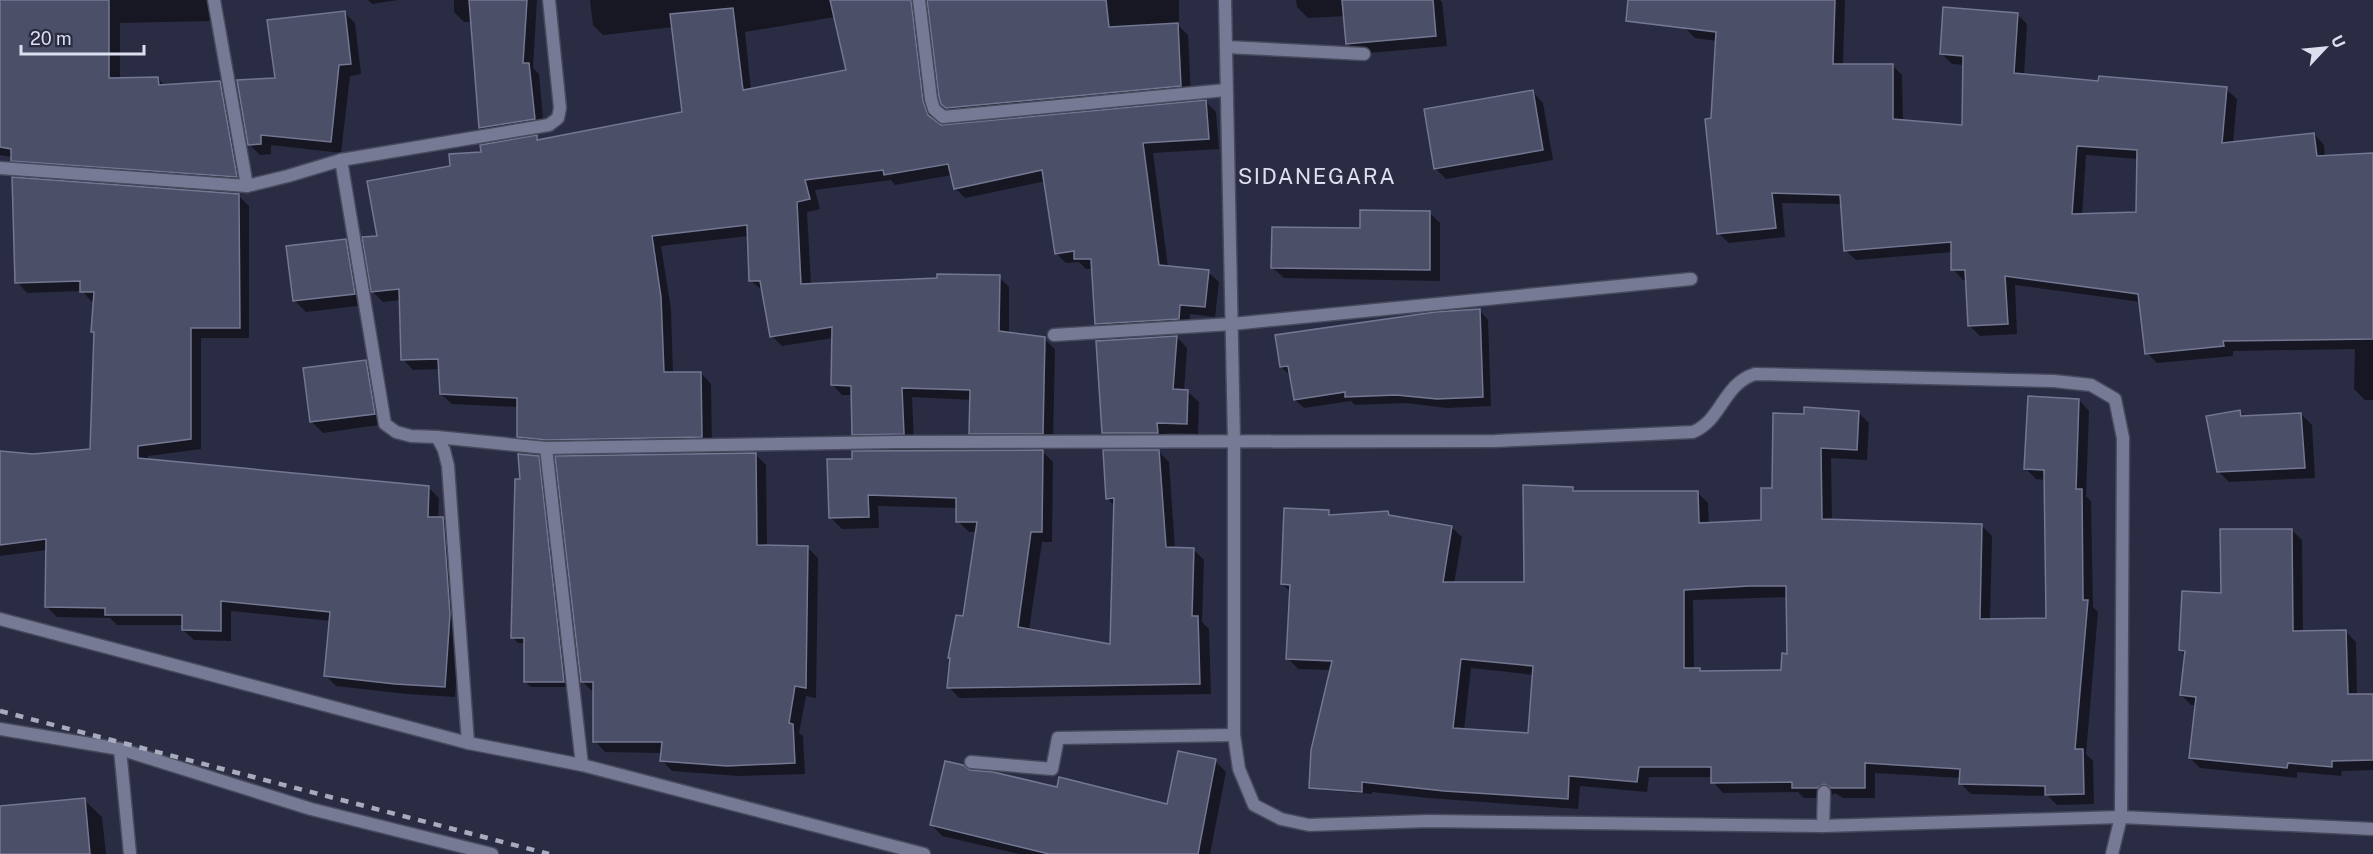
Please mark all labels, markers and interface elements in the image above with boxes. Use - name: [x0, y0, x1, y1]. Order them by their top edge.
- scale bar: [21, 18, 144, 56]
- north arrow: [2295, 18, 2355, 78]
- text: 20 m: [30, 28, 72, 49]
- text: U: [2327, 32, 2349, 51]
- district label: SIDANEGARA: [1238, 163, 1396, 189]

